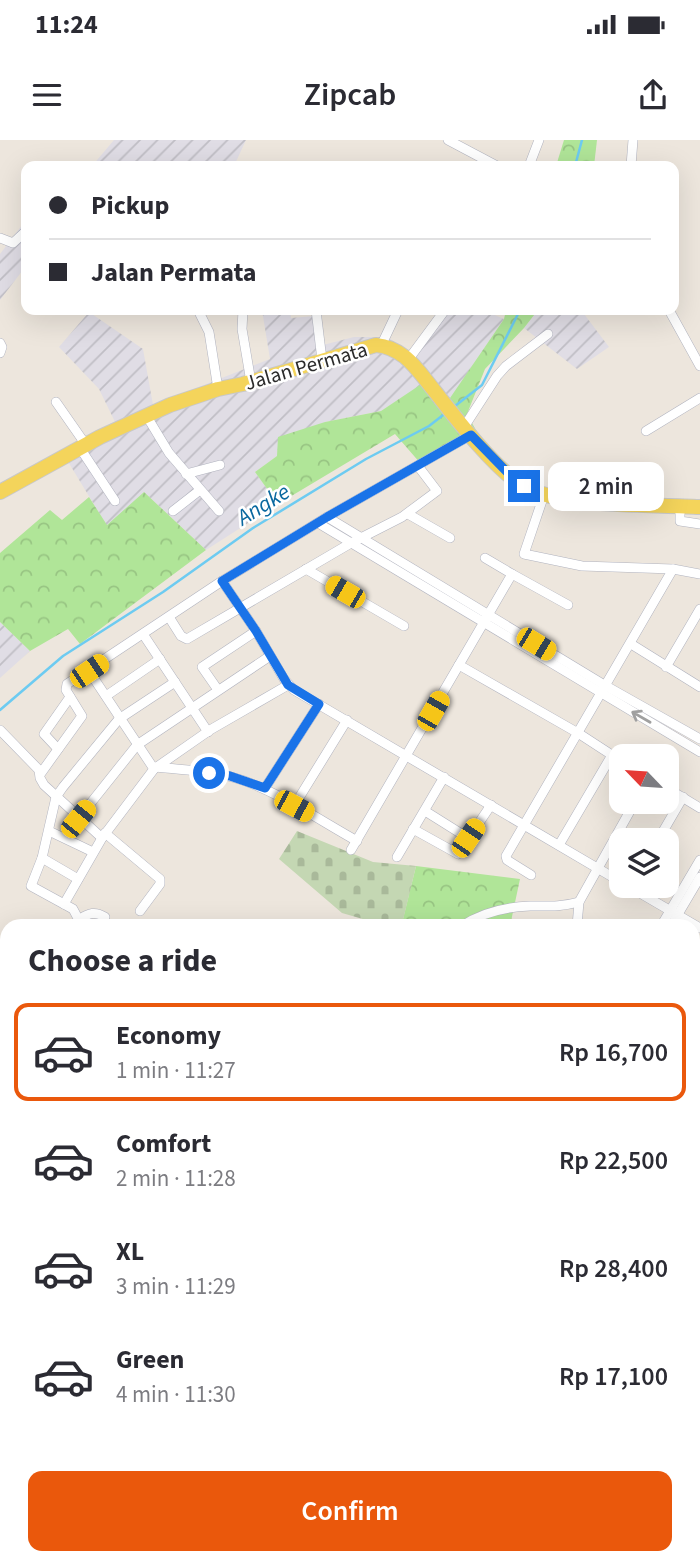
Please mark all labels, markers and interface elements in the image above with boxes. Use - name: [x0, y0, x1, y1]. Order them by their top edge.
- text: 11:24: [35, 6, 98, 43]
- text: Zipcab: [304, 72, 396, 118]
- icon: menu: [28, 76, 66, 114]
- icon: share: [634, 76, 672, 114]
- text: Pickup: [91, 187, 169, 224]
- text: Jalan Permata: [91, 254, 257, 291]
- street label: Jalan Permata: [241, 334, 371, 398]
- callout: 2 min: [548, 462, 664, 510]
- route end: [508, 470, 540, 502]
- text: 2 min: [579, 470, 633, 503]
- water label: Angke: [228, 475, 296, 535]
- car: [322, 572, 369, 612]
- car: [513, 624, 560, 664]
- car: [66, 651, 113, 691]
- car: [414, 688, 453, 734]
- one-way arrow: [632, 710, 652, 724]
- north arrow: [609, 744, 679, 814]
- map controls: [609, 744, 679, 898]
- route start: [193, 757, 225, 789]
- car: [271, 787, 318, 825]
- car: [57, 796, 100, 842]
- car: [448, 815, 489, 861]
- button: layers: [609, 828, 679, 898]
- text: Choose a ride: [28, 938, 217, 984]
- text: Economy: [116, 1017, 221, 1054]
- icon: car: [32, 1021, 95, 1084]
- text: Rp 16,700: [559, 1034, 668, 1071]
- text: 1 min · 11:27: [116, 1054, 236, 1087]
- text: Comfort: [116, 1125, 211, 1162]
- icon: car: [32, 1129, 95, 1192]
- text: Rp 22,500: [559, 1142, 668, 1179]
- text: 2 min · 11:28: [116, 1162, 236, 1195]
- text: XL: [116, 1233, 144, 1270]
- icon: car: [32, 1237, 95, 1300]
- text: Rp 28,400: [559, 1250, 668, 1287]
- text: 3 min · 11:29: [116, 1270, 236, 1303]
- text: Green: [116, 1341, 184, 1378]
- icon: car: [32, 1345, 95, 1408]
- text: Rp 17,100: [559, 1358, 668, 1395]
- text: 4 min · 11:30: [116, 1378, 236, 1411]
- button: Confirm: [28, 1471, 672, 1551]

